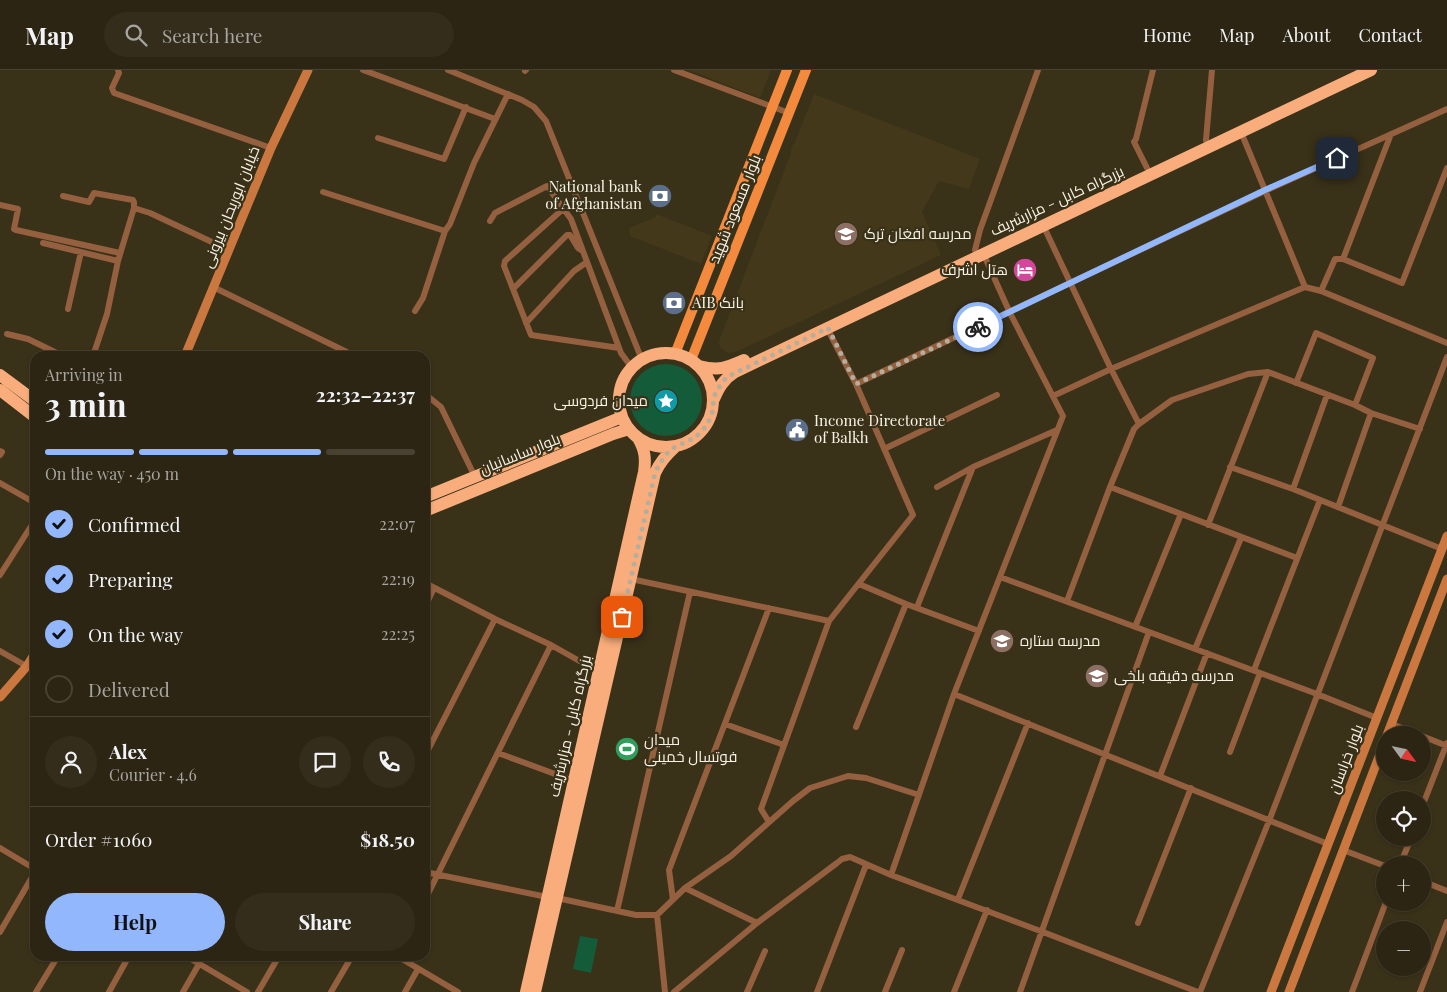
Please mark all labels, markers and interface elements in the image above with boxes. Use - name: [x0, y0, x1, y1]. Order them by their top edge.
- search box: [104, 12, 454, 57]
- text: Map: [25, 19, 74, 51]
- icon: search: [122, 21, 150, 49]
- text: Search here: [162, 22, 262, 48]
- text: Home: [1143, 23, 1191, 47]
- text: Map: [1219, 23, 1254, 47]
- text: About: [1282, 23, 1331, 47]
- text: Contact: [1359, 23, 1422, 47]
- pin: [1316, 137, 1358, 179]
- street label: خیابان ابوریحان بیرونی: [197, 143, 265, 271]
- icon: home: [1323, 144, 1351, 172]
- street label: بلوار مسعود شهید: [703, 151, 766, 266]
- street label: بزرگراه کابل - مزارشریف: [986, 160, 1127, 241]
- place label: National bank of Afghanistan: [545, 176, 643, 213]
- bank icon: National bank of Afghanistan: [647, 183, 673, 209]
- school or university icon: مدرسه افغان ترک: [833, 221, 859, 247]
- place label: مدرسه افغان ترک: [864, 223, 972, 244]
- hotel icon: هتل اشرف: [1012, 257, 1038, 283]
- place label: هتل اشرف: [941, 259, 1008, 280]
- bank icon: AIB بانک: [661, 290, 687, 316]
- place label: AIB بانک: [691, 292, 744, 312]
- courier: [953, 302, 1003, 352]
- icon: bike: [964, 313, 992, 341]
- text: Arriving in: [45, 364, 123, 385]
- text: 22:32–22:37: [316, 381, 415, 407]
- text: 3 min: [45, 382, 127, 425]
- place icon: میدان فردوسی: [653, 388, 679, 414]
- place label: میدان فردوسی: [553, 390, 648, 411]
- place label: Income Directorate of Balkh: [814, 410, 945, 447]
- public building icon: Income Directorate of Balkh: [784, 417, 810, 443]
- street label: بلوار ساسانیان: [476, 428, 563, 479]
- text: On the way · 450 m: [45, 463, 179, 484]
- icon: check: [45, 510, 73, 538]
- text: Confirmed: [88, 511, 181, 537]
- text: 22:07: [379, 513, 415, 534]
- icon: check: [45, 565, 73, 593]
- text: Preparing: [88, 566, 173, 592]
- text: 22:19: [381, 568, 415, 589]
- pin: [601, 596, 643, 638]
- icon: bag: [608, 603, 636, 631]
- icon: check: [45, 620, 73, 648]
- text: On the way: [88, 621, 183, 647]
- text: 22:25: [381, 623, 415, 644]
- school or university icon: مدرسه ستاره: [989, 628, 1015, 654]
- place label: مدرسه ستاره: [1020, 630, 1100, 650]
- street label: بزرگراه کابل - مزارشریف: [543, 653, 596, 799]
- school or university icon: مدرسه دقيقه بلخى: [1084, 663, 1110, 689]
- place label: مدرسه دقيقه بلخى: [1114, 665, 1234, 686]
- text: Delivered: [88, 676, 170, 702]
- street label: بلوار خراسان: [1323, 721, 1368, 797]
- north arrow: [1376, 726, 1431, 781]
- map controls: [1376, 726, 1431, 976]
- place label: میدان فوتسال خمینی: [644, 729, 737, 767]
- button: person: [45, 736, 97, 788]
- button: chat: [299, 736, 351, 788]
- button: phone: [363, 736, 415, 788]
- sports icon: میدان فوتسال خمینی: [614, 736, 640, 762]
- text: Alex: [109, 738, 147, 764]
- text: Courier · 4.6: [109, 764, 197, 785]
- button: locate: [1376, 791, 1431, 846]
- text: Order #1060: [45, 826, 152, 852]
- text: $18.50: [360, 826, 415, 852]
- button: +: [1376, 856, 1431, 911]
- button: Help: [45, 893, 225, 951]
- button: Share: [235, 893, 415, 951]
- button: −: [1376, 921, 1431, 976]

